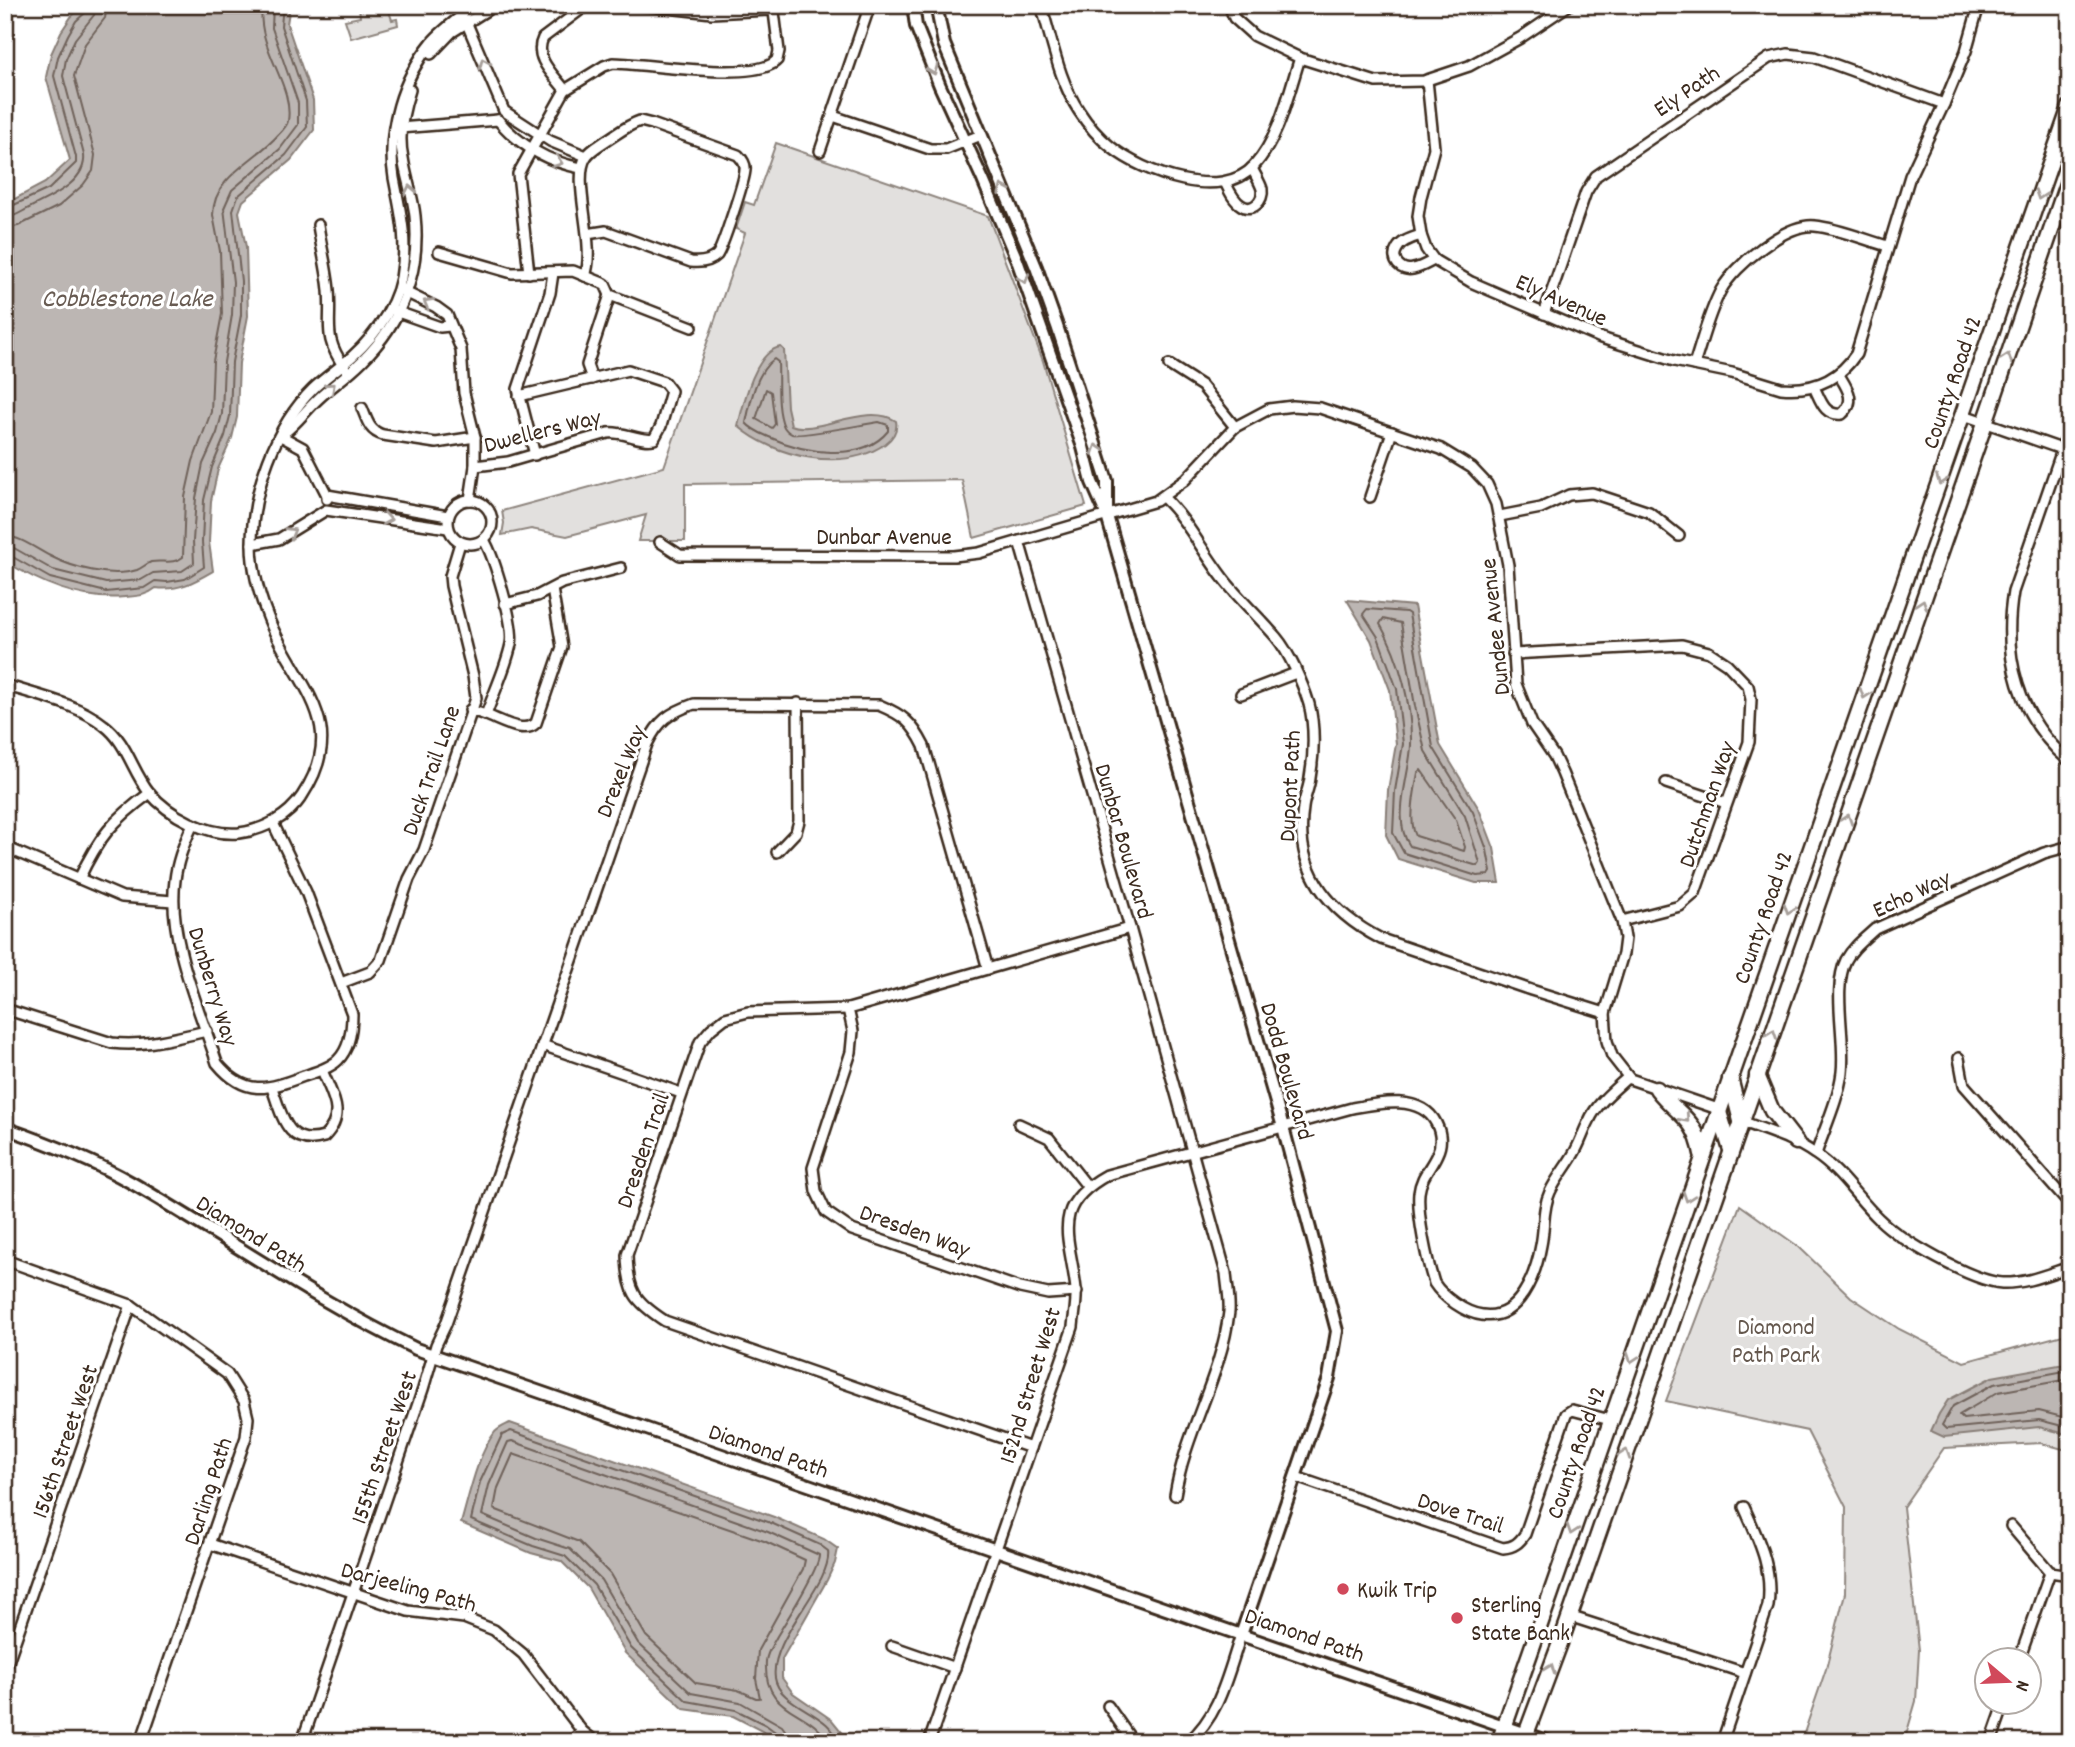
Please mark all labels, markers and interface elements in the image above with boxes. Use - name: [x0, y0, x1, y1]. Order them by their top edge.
- one-way arrow: [478, 58, 492, 70]
- street label: Ely Path: [1648, 58, 1728, 127]
- one-way arrow: [925, 63, 939, 75]
- one-way arrow: [551, 153, 563, 167]
- one-way arrow: [404, 184, 419, 196]
- one-way arrow: [998, 184, 1012, 196]
- one-way arrow: [2034, 189, 2048, 201]
- street label: Ely Avenue: [1509, 266, 1612, 337]
- one-way arrow: [1016, 272, 1030, 284]
- water label: Cobblestone Lake: [41, 282, 214, 319]
- one-way arrow: [422, 298, 435, 311]
- street label: County Road 42: [1915, 312, 1993, 454]
- one-way arrow: [1999, 353, 2013, 365]
- one-way arrow: [323, 383, 336, 395]
- street label: Dwellers Way: [481, 402, 606, 464]
- one-way arrow: [1091, 444, 1105, 456]
- one-way arrow: [1935, 473, 1949, 485]
- one-way arrow: [381, 511, 393, 526]
- street label: Dunbar Avenue: [816, 522, 952, 556]
- one-way arrow: [284, 527, 297, 540]
- street label: Dundee Avenue: [1473, 557, 1521, 697]
- one-way arrow: [1914, 599, 1928, 611]
- one-way arrow: [1859, 688, 1873, 700]
- street label: Duck Trail Lane: [395, 701, 471, 841]
- street label: Drexel Way: [589, 719, 657, 824]
- street label: Dupont Path: [1272, 729, 1312, 843]
- street label: Dutchman Way: [1671, 736, 1747, 873]
- street label: Dunbar Boulevard: [1084, 760, 1161, 923]
- one-way arrow: [1839, 814, 1853, 826]
- street label: County Road 42: [1726, 847, 1804, 989]
- street label: Echo Way: [1868, 862, 1958, 929]
- one-way arrow: [1783, 902, 1797, 914]
- street label: Dunberry Way: [177, 923, 246, 1052]
- street label: Dodd Boulevard: [1249, 999, 1321, 1144]
- one-way arrow: [1764, 1028, 1778, 1040]
- street label: Dresden Trail: [609, 1088, 681, 1213]
- one-way arrow: [1677, 1110, 1689, 1123]
- street label: Diamond Path: [188, 1188, 312, 1283]
- one-way arrow: [1682, 1190, 1696, 1202]
- street label: Dresden Way: [854, 1197, 975, 1269]
- street label: 152nd Street West: [992, 1303, 1072, 1468]
- park label: Diamond Path Park: [1732, 1312, 1820, 1374]
- one-way arrow: [1626, 1351, 1640, 1363]
- street label: 156th Street West: [25, 1360, 109, 1523]
- street label: 155th Street West: [344, 1367, 428, 1529]
- street label: County Road 42: [1539, 1382, 1617, 1524]
- street label: Diamond Path: [703, 1416, 833, 1489]
- street label: Darling Path: [176, 1434, 243, 1550]
- one-way arrow: [1617, 1449, 1631, 1461]
- street label: Dove Trail: [1412, 1485, 1508, 1545]
- one-way arrow: [1566, 1524, 1580, 1536]
- street label: Darjeeling Path: [337, 1554, 480, 1623]
- place label: Kwik Trip: [1357, 1575, 1437, 1609]
- marker: Kwik Trip: [1335, 1581, 1351, 1597]
- place label: Sterling State Bank: [1471, 1590, 1570, 1652]
- street label: Diamond Path: [1239, 1600, 1369, 1673]
- marker: Sterling State Bank: [1449, 1610, 1465, 1626]
- north arrow: [1974, 1646, 2044, 1716]
- one-way arrow: [1542, 1663, 1556, 1676]
- text: N: [2006, 1677, 2035, 1694]

